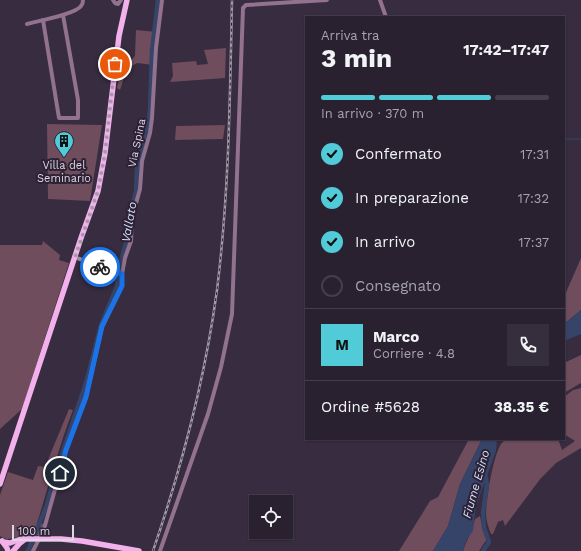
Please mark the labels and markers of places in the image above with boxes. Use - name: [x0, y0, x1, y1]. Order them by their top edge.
- pin: [98, 47, 132, 81]
- building icon: Villa del Seminario: [53, 130, 75, 158]
- place label: Villa del Seminario: [37, 159, 91, 185]
- pin: [43, 456, 77, 490]

